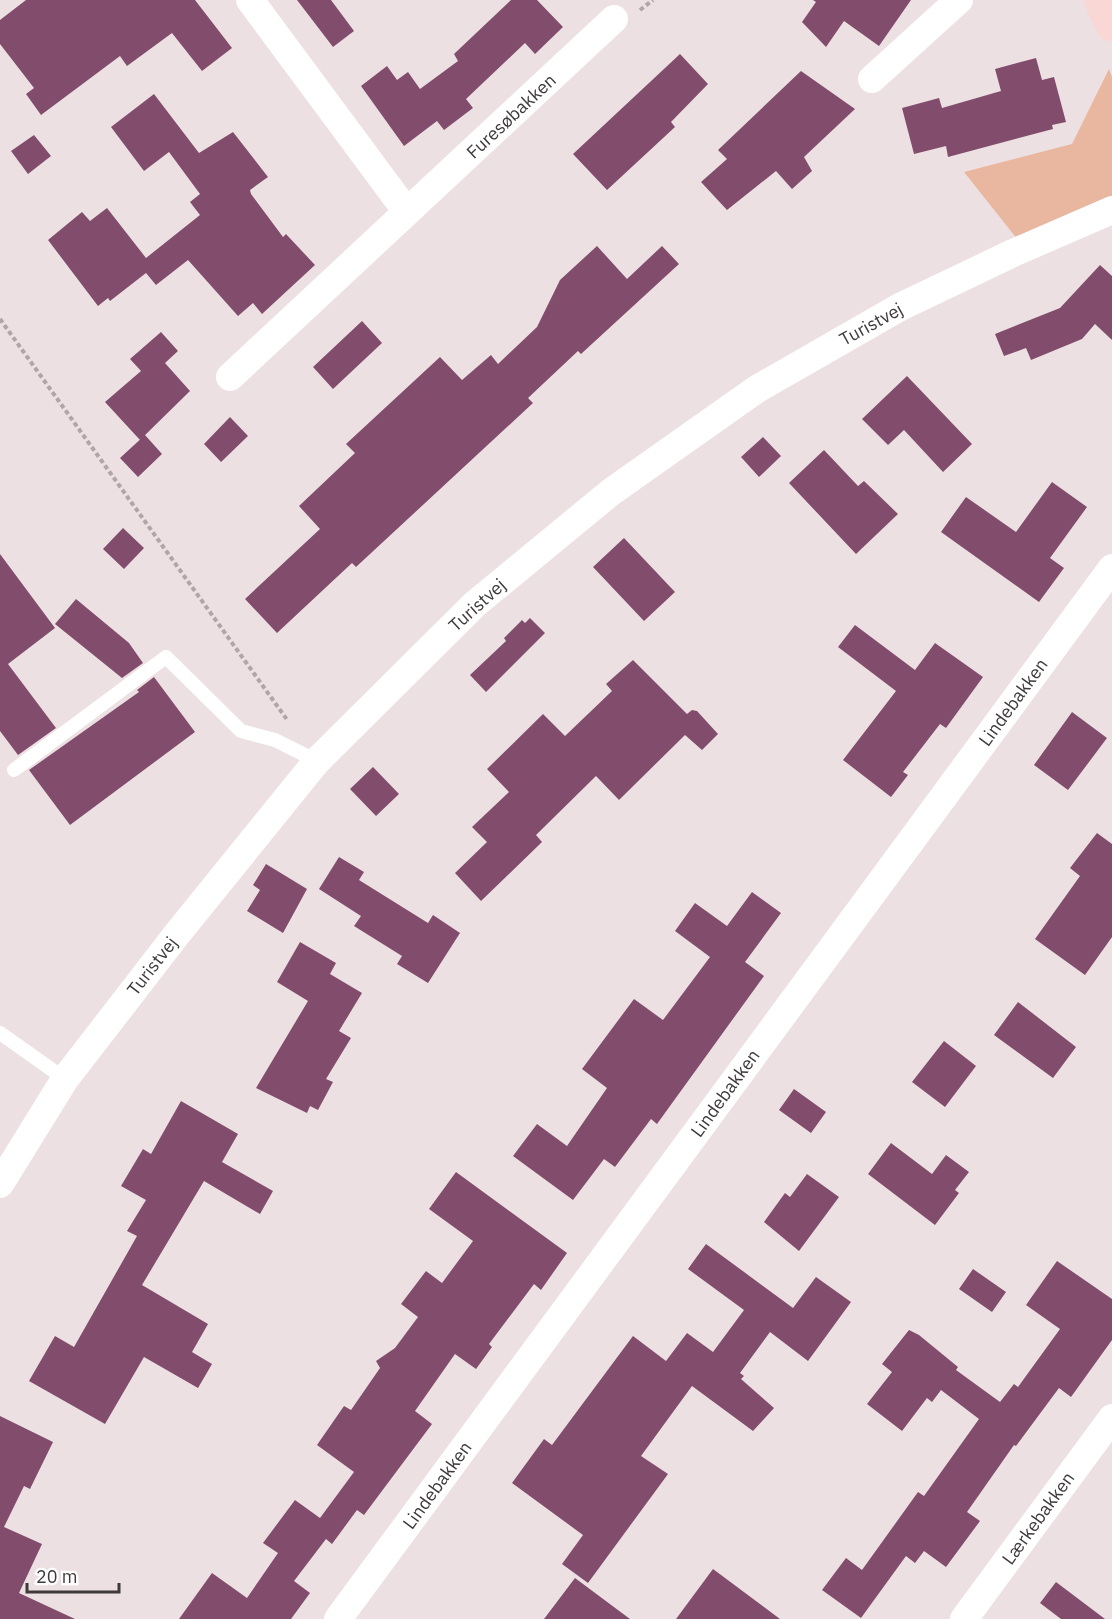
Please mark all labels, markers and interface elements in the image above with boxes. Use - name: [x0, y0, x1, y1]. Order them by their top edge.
- street label: Furesøbakken: [461, 69, 561, 163]
- street label: Turistvej: [835, 297, 907, 351]
- street label: Turistvej: [444, 573, 510, 637]
- street label: Lindebakken: [973, 654, 1053, 750]
- street label: Turistvej: [122, 932, 182, 1000]
- street label: Lindebakken: [685, 1045, 765, 1141]
- street label: Lindebakken: [397, 1437, 477, 1533]
- street label: Lærkebakken: [997, 1467, 1079, 1569]
- scale bar: [27, 1556, 118, 1594]
- text: 20 m: [36, 1565, 78, 1588]

